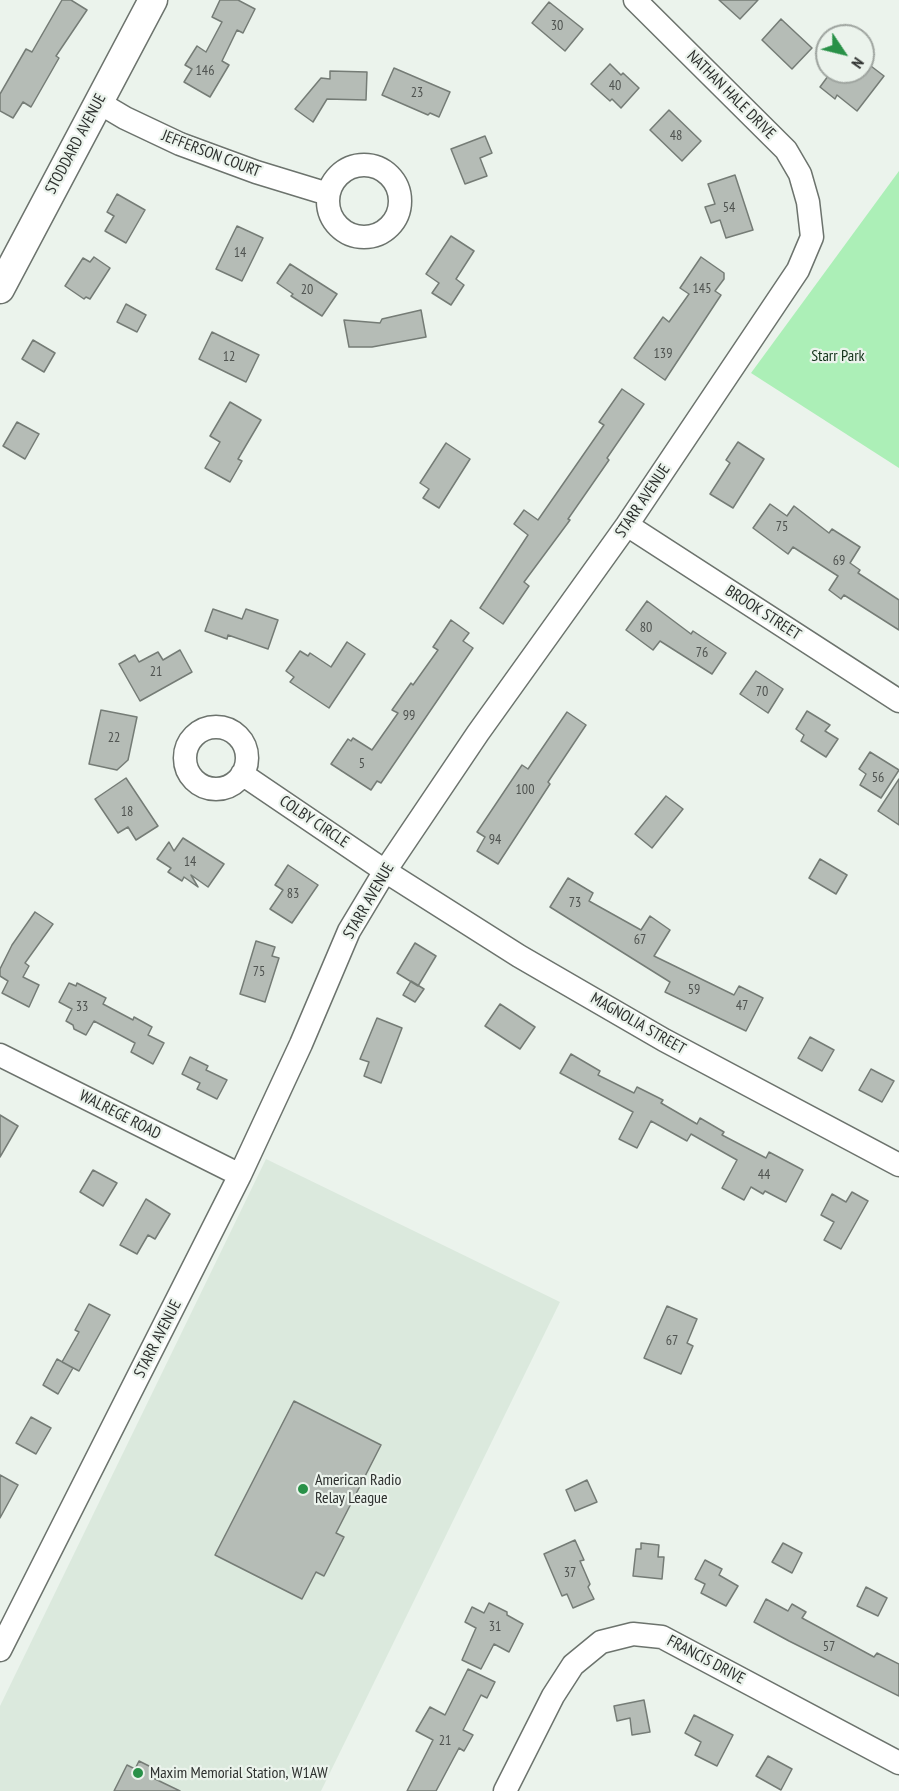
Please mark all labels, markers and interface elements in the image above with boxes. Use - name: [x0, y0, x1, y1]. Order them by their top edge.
- house number: 30: [551, 18, 563, 34]
- north arrow: [815, 24, 875, 84]
- street label: NATHAN HALE DRIVE: [683, 47, 779, 143]
- text: N: [847, 54, 869, 72]
- house number: 146: [196, 63, 214, 79]
- house number: 40: [609, 78, 621, 94]
- house number: 23: [411, 85, 423, 101]
- street label: STODDARD AVENUE: [42, 91, 110, 197]
- street label: JEFFERSON COURT: [159, 126, 263, 182]
- house number: 48: [670, 128, 682, 144]
- house number: 54: [723, 200, 735, 216]
- house number: 14: [234, 245, 246, 261]
- house number: 145: [693, 281, 711, 297]
- house number: 20: [301, 282, 313, 298]
- house number: 139: [654, 346, 672, 362]
- park label: Starr Park: [811, 346, 865, 366]
- house number: 12: [223, 349, 235, 365]
- street label: STARR AVENUE: [611, 461, 675, 541]
- house number: 75: [776, 519, 788, 535]
- house number: 69: [833, 553, 845, 569]
- street label: BROOK STREET: [722, 581, 804, 645]
- house number: 80: [640, 620, 652, 636]
- house number: 76: [696, 645, 708, 661]
- house number: 21: [150, 664, 162, 680]
- house number: 70: [756, 684, 768, 700]
- house number: 99: [403, 708, 415, 724]
- house number: 22: [108, 730, 120, 746]
- house number: 5: [359, 756, 365, 772]
- house number: 56: [872, 770, 884, 786]
- house number: 100: [516, 782, 534, 798]
- street label: COLBY CIRCLE: [276, 792, 352, 852]
- house number: 18: [121, 804, 133, 820]
- house number: 94: [489, 832, 501, 848]
- house number: 14: [184, 854, 196, 870]
- street label: STARR AVENUE: [340, 860, 398, 942]
- house number: 83: [287, 886, 299, 902]
- house number: 73: [569, 895, 581, 911]
- house number: 67: [634, 932, 646, 948]
- house number: 75: [253, 964, 265, 980]
- house number: 59: [688, 982, 700, 998]
- street label: MAGNOLIA STREET: [587, 989, 689, 1059]
- house number: 47: [736, 998, 748, 1014]
- house number: 33: [76, 999, 88, 1015]
- street label: WALREGE ROAD: [76, 1086, 164, 1144]
- house number: 44: [758, 1167, 770, 1183]
- street label: STARR AVENUE: [130, 1297, 186, 1381]
- house number: 67: [666, 1333, 678, 1349]
- place label: American Radio Relay League: [315, 1470, 401, 1508]
- marker: American Radio Relay League: [296, 1482, 310, 1496]
- house number: 37: [564, 1565, 576, 1581]
- house number: 31: [489, 1619, 501, 1635]
- street label: FRANCIS DRIVE: [664, 1631, 748, 1689]
- house number: 57: [823, 1639, 835, 1655]
- house number: 21: [439, 1733, 451, 1749]
- place label: Maxim Memorial Station, W1AW: [150, 1763, 328, 1783]
- marker: Maxim Memorial Station, W1AW: [131, 1766, 145, 1780]

